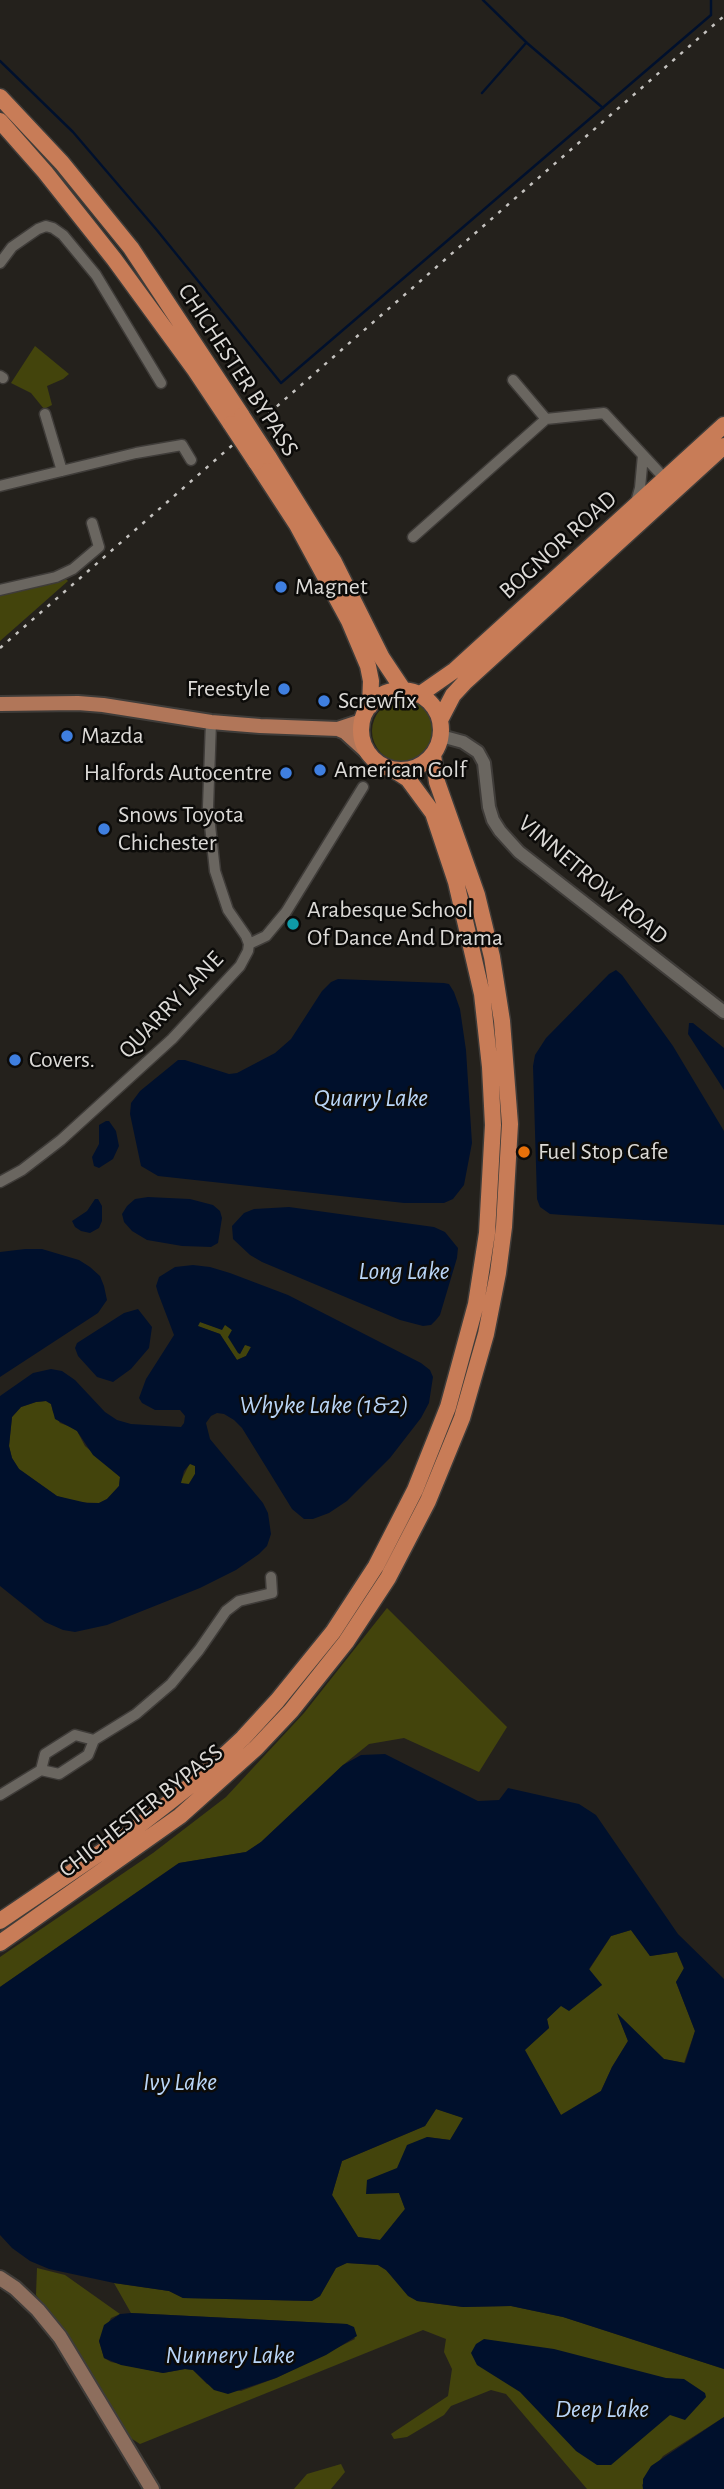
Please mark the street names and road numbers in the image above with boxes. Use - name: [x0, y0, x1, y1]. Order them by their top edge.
- street label: CHICHESTER BYPASS: [171, 278, 305, 462]
- street label: BOGNOR ROAD: [493, 485, 623, 605]
- street label: VINNETROW ROAD: [512, 809, 674, 951]
- street label: QUARRY LANE: [113, 945, 229, 1065]
- street label: CHICHESTER BYPASS: [53, 1738, 229, 1884]

